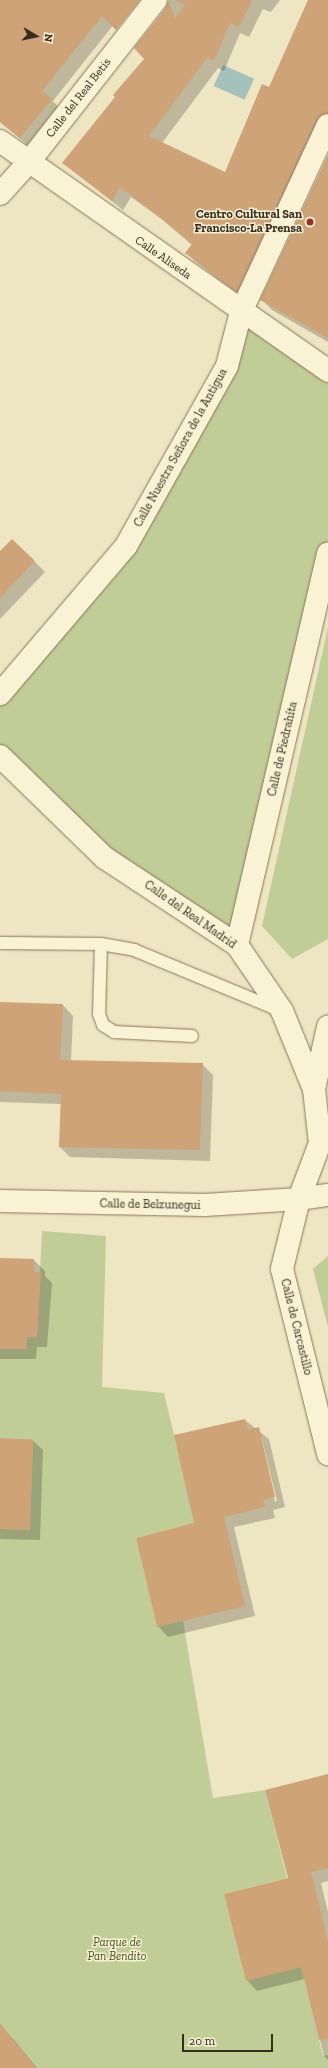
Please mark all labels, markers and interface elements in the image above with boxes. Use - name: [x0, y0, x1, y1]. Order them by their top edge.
- north arrow: [16, 16, 56, 56]
- text: N: [41, 33, 55, 43]
- street label: Calle del Real Betis: [43, 55, 115, 141]
- place label: Centro Cultural San Francisco-La Prensa: [194, 208, 302, 236]
- marker: Centro Cultural San Francisco-La Prensa: [305, 217, 315, 227]
- street label: Calle Aliseda: [132, 233, 194, 283]
- street label: Calle Nuestra Señora de la Antigua: [131, 366, 231, 530]
- street label: Calle de Piedrahíta: [265, 700, 301, 798]
- street label: Calle del Real Madrid: [141, 878, 239, 952]
- street label: Calle de Belzunegui: [99, 1197, 201, 1213]
- street label: Calle de Carcastillo: [277, 1277, 315, 1377]
- park label: Parque de Pan Bendito: [87, 1936, 147, 1964]
- scale bar: [184, 2026, 275, 2052]
- text: 20 m: [189, 2034, 215, 2048]

